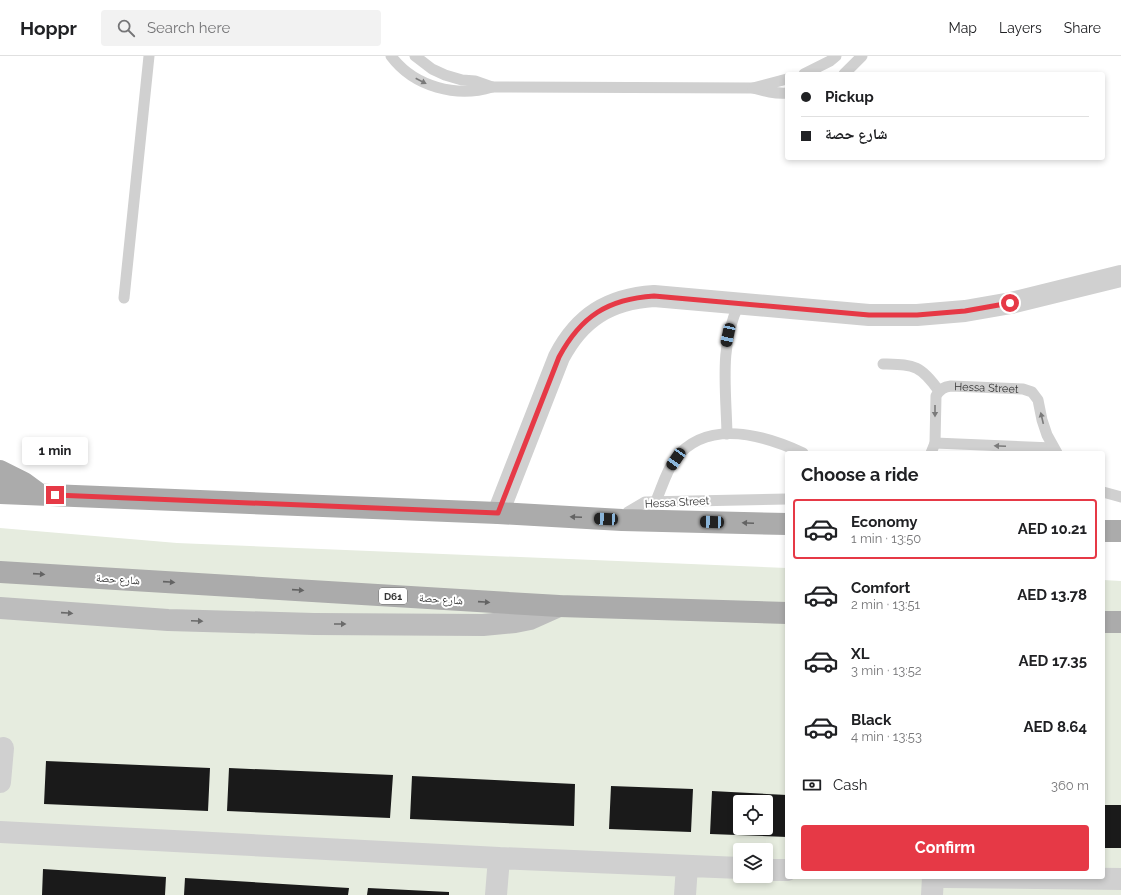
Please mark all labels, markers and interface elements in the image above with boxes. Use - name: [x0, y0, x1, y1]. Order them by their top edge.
- search box: [101, 10, 381, 46]
- text: Hoppr: [20, 17, 77, 39]
- icon: search: [115, 17, 137, 39]
- text: Search here: [147, 19, 230, 37]
- text: Map: [949, 20, 977, 36]
- text: Layers: [999, 20, 1042, 36]
- text: Share: [1064, 20, 1101, 36]
- one-way arrow: [415, 78, 427, 84]
- text: Pickup: [825, 88, 874, 106]
- text: شارع حصة: [825, 125, 888, 143]
- route start: [1001, 294, 1019, 312]
- car: [720, 322, 736, 348]
- street label: Hessa Street: [954, 380, 1019, 396]
- one-way arrow: [932, 405, 938, 418]
- one-way arrow: [1039, 411, 1045, 423]
- callout: 1 min: [22, 437, 88, 465]
- one-way arrow: [994, 442, 1006, 449]
- text: 1 min: [39, 443, 71, 458]
- car: [664, 446, 688, 472]
- text: Choose a ride: [801, 464, 919, 485]
- route end: [46, 486, 64, 504]
- street label: Hessa Street: [645, 494, 710, 511]
- icon: car: [803, 511, 839, 547]
- car: [594, 512, 618, 526]
- text: Economy: [851, 513, 918, 531]
- one-way arrow: [570, 514, 582, 521]
- car: [700, 516, 724, 528]
- one-way arrow: [742, 520, 754, 527]
- text: AED 10.21: [1018, 520, 1087, 538]
- text: 1 min · 13:50: [851, 531, 921, 546]
- one-way arrow: [33, 571, 45, 578]
- street label: شارع حصة: [95, 571, 140, 588]
- icon: car: [803, 577, 839, 613]
- one-way arrow: [163, 579, 175, 586]
- text: Comfort: [851, 579, 910, 597]
- text: AED 13.78: [1017, 586, 1087, 604]
- one-way arrow: [292, 587, 304, 594]
- road number: D61: [379, 588, 407, 604]
- street label: شارع حصة: [418, 591, 463, 608]
- text: 2 min · 13:51: [851, 597, 920, 612]
- one-way arrow: [478, 598, 490, 605]
- one-way arrow: [61, 609, 73, 616]
- one-way arrow: [191, 618, 204, 624]
- one-way arrow: [334, 621, 347, 627]
- icon: car: [803, 643, 839, 679]
- text: XL: [851, 645, 869, 663]
- text: AED 17.35: [1019, 652, 1087, 670]
- text: 3 min · 13:52: [851, 663, 922, 678]
- icon: car: [803, 709, 839, 745]
- text: Black: [851, 711, 891, 729]
- text: AED 8.64: [1023, 718, 1087, 736]
- text: 4 min · 13:53: [851, 729, 922, 744]
- icon: cash: [801, 774, 823, 796]
- text: Cash: [833, 776, 867, 794]
- text: 360 m: [1051, 778, 1089, 793]
- map controls: [733, 795, 773, 883]
- button: locate: [733, 795, 773, 835]
- button: Confirm: [801, 825, 1089, 871]
- button: layers: [733, 843, 773, 883]

